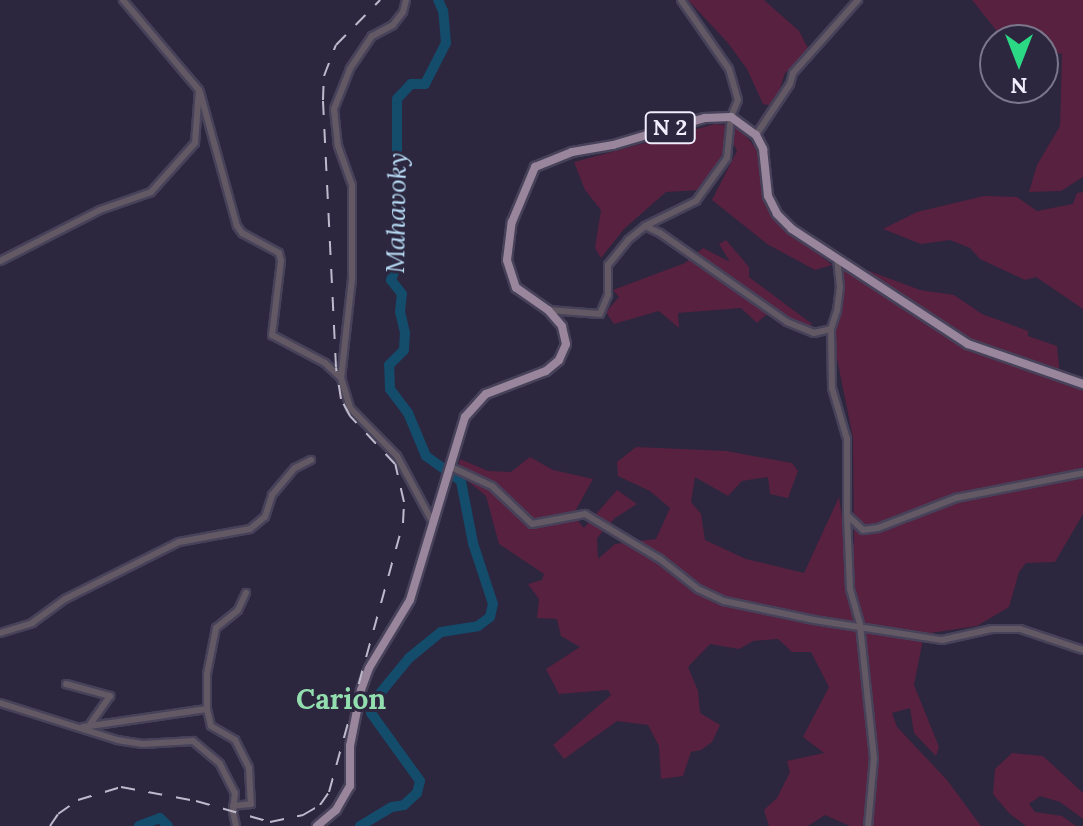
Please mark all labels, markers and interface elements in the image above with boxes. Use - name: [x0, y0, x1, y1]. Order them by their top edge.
- north arrow: [979, 24, 1059, 104]
- text: N: [1011, 72, 1028, 100]
- road number: N 2: [644, 110, 696, 146]
- water label: Mahavoky: [379, 152, 413, 274]
- district label: Carion: [296, 682, 386, 716]

